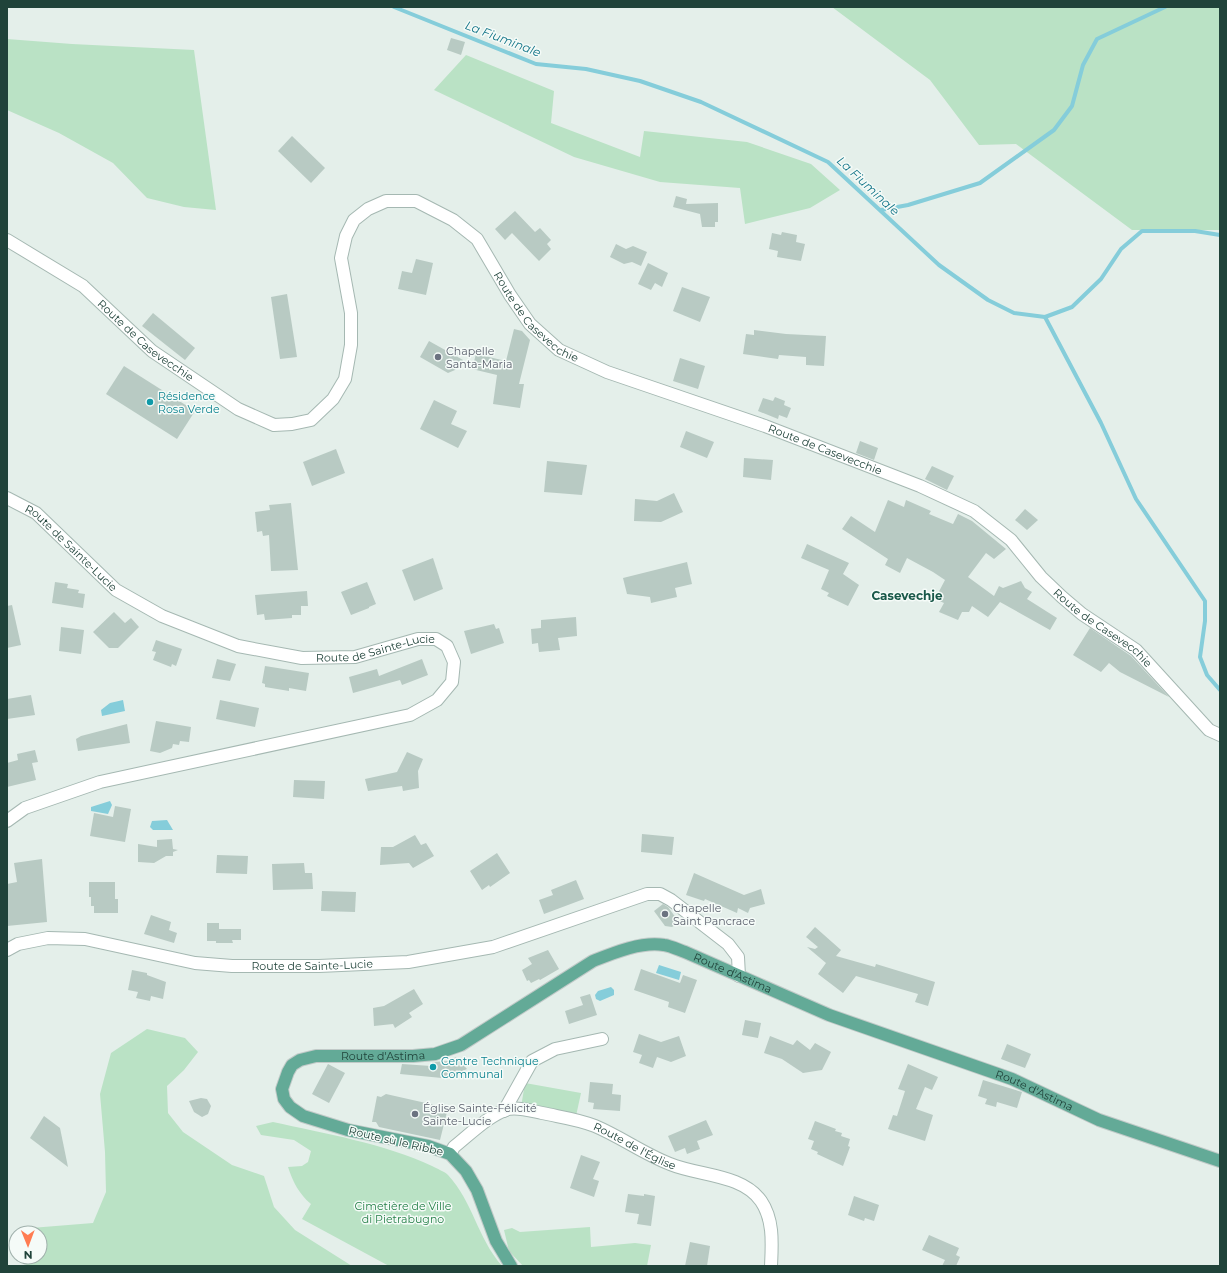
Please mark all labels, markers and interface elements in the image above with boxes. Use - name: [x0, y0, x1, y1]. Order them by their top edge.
- water label: La Fiuminale: [463, 17, 543, 60]
- water label: La Fiuminale: [834, 153, 903, 218]
- street label: Route de Casevecchie: [491, 269, 581, 365]
- street label: Route de Casevecchie: [95, 296, 197, 384]
- place label: Chapelle Santa-Maria: [446, 344, 512, 371]
- marker: Chapelle Santa-Maria: [433, 352, 443, 362]
- place label: Résidence Rosa Verde: [158, 389, 220, 416]
- marker: Résidence Rosa Verde: [145, 397, 155, 407]
- street label: Route de Casevecchie: [766, 421, 884, 478]
- street label: Route de Sainte-Lucie: [23, 502, 120, 595]
- street label: Route de Casevecchie: [1050, 586, 1155, 670]
- district label: Casevechje: [871, 588, 943, 603]
- street label: Route de Sainte-Lucie: [316, 632, 435, 665]
- place label: Chapelle Saint Pancrace: [673, 901, 755, 928]
- marker: Chapelle Saint Pancrace: [660, 909, 670, 919]
- street label: Route d'Astima: [691, 950, 774, 996]
- street label: Route de Sainte-Lucie: [251, 957, 374, 973]
- street label: Route d'Astima: [341, 1048, 426, 1063]
- place label: Centre Technique Communal: [441, 1054, 539, 1081]
- marker: Centre Technique Communal: [428, 1062, 438, 1072]
- street label: Route d'Astima: [994, 1067, 1076, 1114]
- place label: Église Sainte-Félicité Sainte-Lucie: [423, 1101, 537, 1128]
- marker: Église Sainte-Félicité Sainte-Lucie: [410, 1109, 420, 1119]
- street label: Route de l'Église: [591, 1119, 678, 1173]
- street label: Route sù le Ribbe: [347, 1123, 445, 1159]
- park label: Cimetière de Ville di Pietrabugno: [355, 1199, 452, 1226]
- north arrow: [8, 1225, 48, 1265]
- text: N: [24, 1248, 33, 1262]

